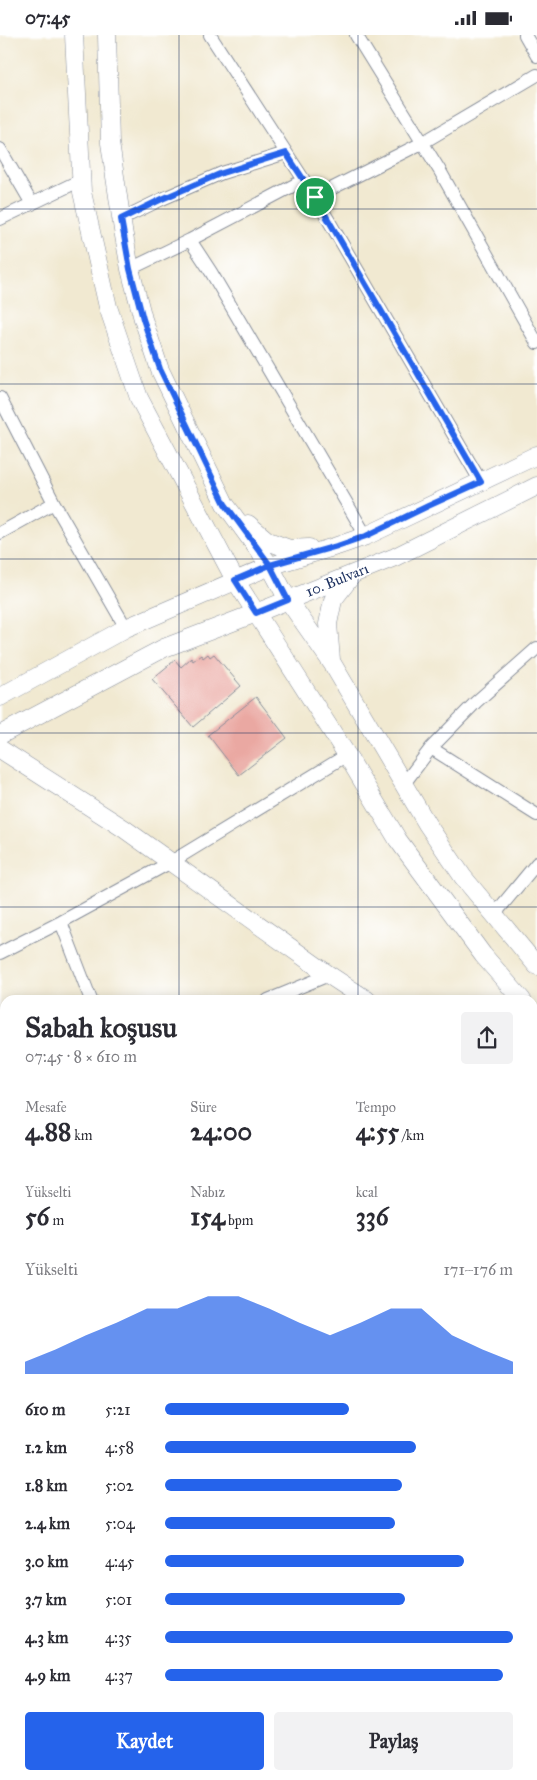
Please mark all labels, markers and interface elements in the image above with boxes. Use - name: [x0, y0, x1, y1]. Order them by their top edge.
- text: 07:45: [25, 6, 70, 29]
- pin: [294, 176, 336, 218]
- icon: arrive: [301, 183, 329, 211]
- street label: 10. Bulvarı: [303, 559, 371, 601]
- text: Sabah koşusu: [25, 1010, 177, 1045]
- button: share: [461, 1012, 513, 1064]
- text: 07:45 · 8 × 610 m: [25, 1047, 137, 1066]
- text: Mesafe: [25, 1099, 67, 1116]
- text: Süre: [190, 1099, 217, 1116]
- text: Tempo: [356, 1099, 396, 1116]
- text: 4.88: [25, 1116, 71, 1147]
- text: 24:00: [190, 1116, 252, 1147]
- text: 4:55: [356, 1116, 399, 1147]
- text: km: [71, 1127, 93, 1144]
- text: /km: [399, 1127, 424, 1144]
- text: Yükselti: [25, 1184, 71, 1201]
- text: Nabız: [190, 1184, 225, 1201]
- text: kcal: [356, 1184, 378, 1201]
- text: 56: [25, 1201, 49, 1232]
- text: 154: [190, 1201, 225, 1232]
- text: 336: [356, 1201, 388, 1232]
- text: m: [49, 1212, 64, 1229]
- text: bpm: [225, 1212, 253, 1229]
- text: Yükselti: [25, 1260, 78, 1279]
- text: 171–176 m: [444, 1260, 513, 1279]
- text: 610 m: [25, 1400, 66, 1419]
- text: 5:21: [105, 1400, 131, 1419]
- text: 1.2 km: [25, 1438, 67, 1457]
- text: 4:58: [105, 1438, 134, 1457]
- text: 1.8 km: [25, 1476, 67, 1495]
- text: 5:02: [105, 1476, 134, 1495]
- text: 2.4 km: [25, 1514, 70, 1533]
- text: 5:04: [105, 1514, 135, 1533]
- text: 3.0 km: [25, 1552, 68, 1571]
- text: 4:45: [105, 1552, 134, 1571]
- text: 3.7 km: [25, 1590, 67, 1609]
- text: 5:01: [105, 1590, 132, 1609]
- text: 4.3 km: [25, 1628, 68, 1647]
- text: 4:35: [105, 1628, 132, 1647]
- text: 4.9 km: [25, 1666, 71, 1685]
- text: 4:37: [105, 1666, 133, 1685]
- button: Kaydet: [25, 1712, 264, 1770]
- button: Paylaş: [274, 1712, 513, 1770]

